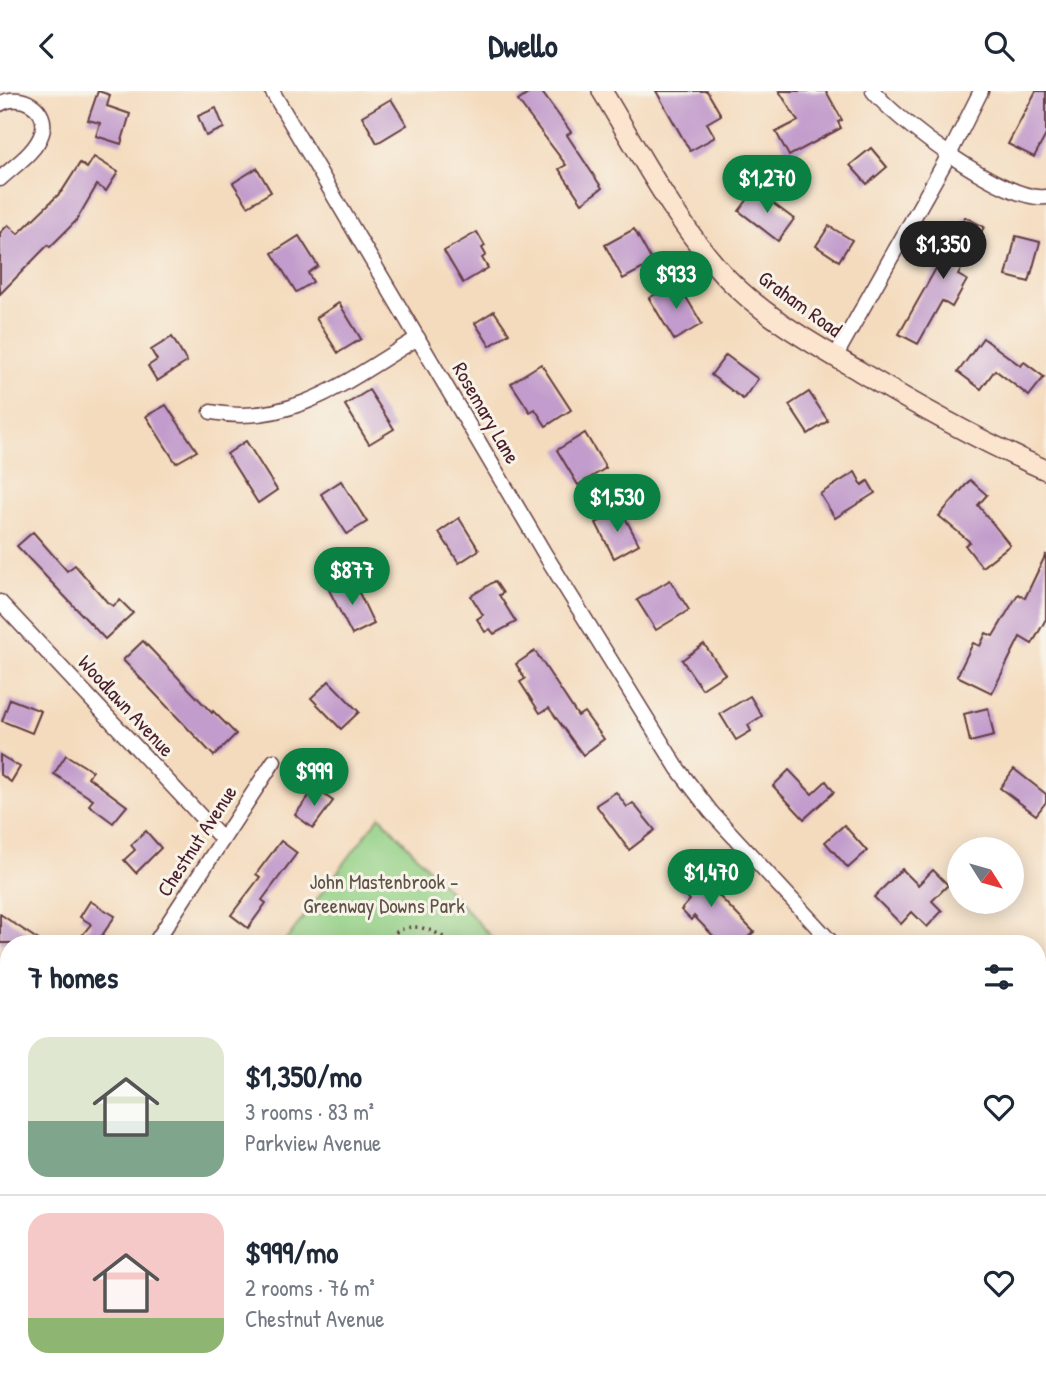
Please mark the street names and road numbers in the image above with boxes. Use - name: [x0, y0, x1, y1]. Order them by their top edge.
- street label: Graham Road: [753, 263, 848, 344]
- street label: Rosemary Lane: [446, 357, 527, 469]
- street label: Woodlawn Avenue: [72, 649, 181, 763]
- street label: Chestnut Avenue: [150, 779, 243, 902]

